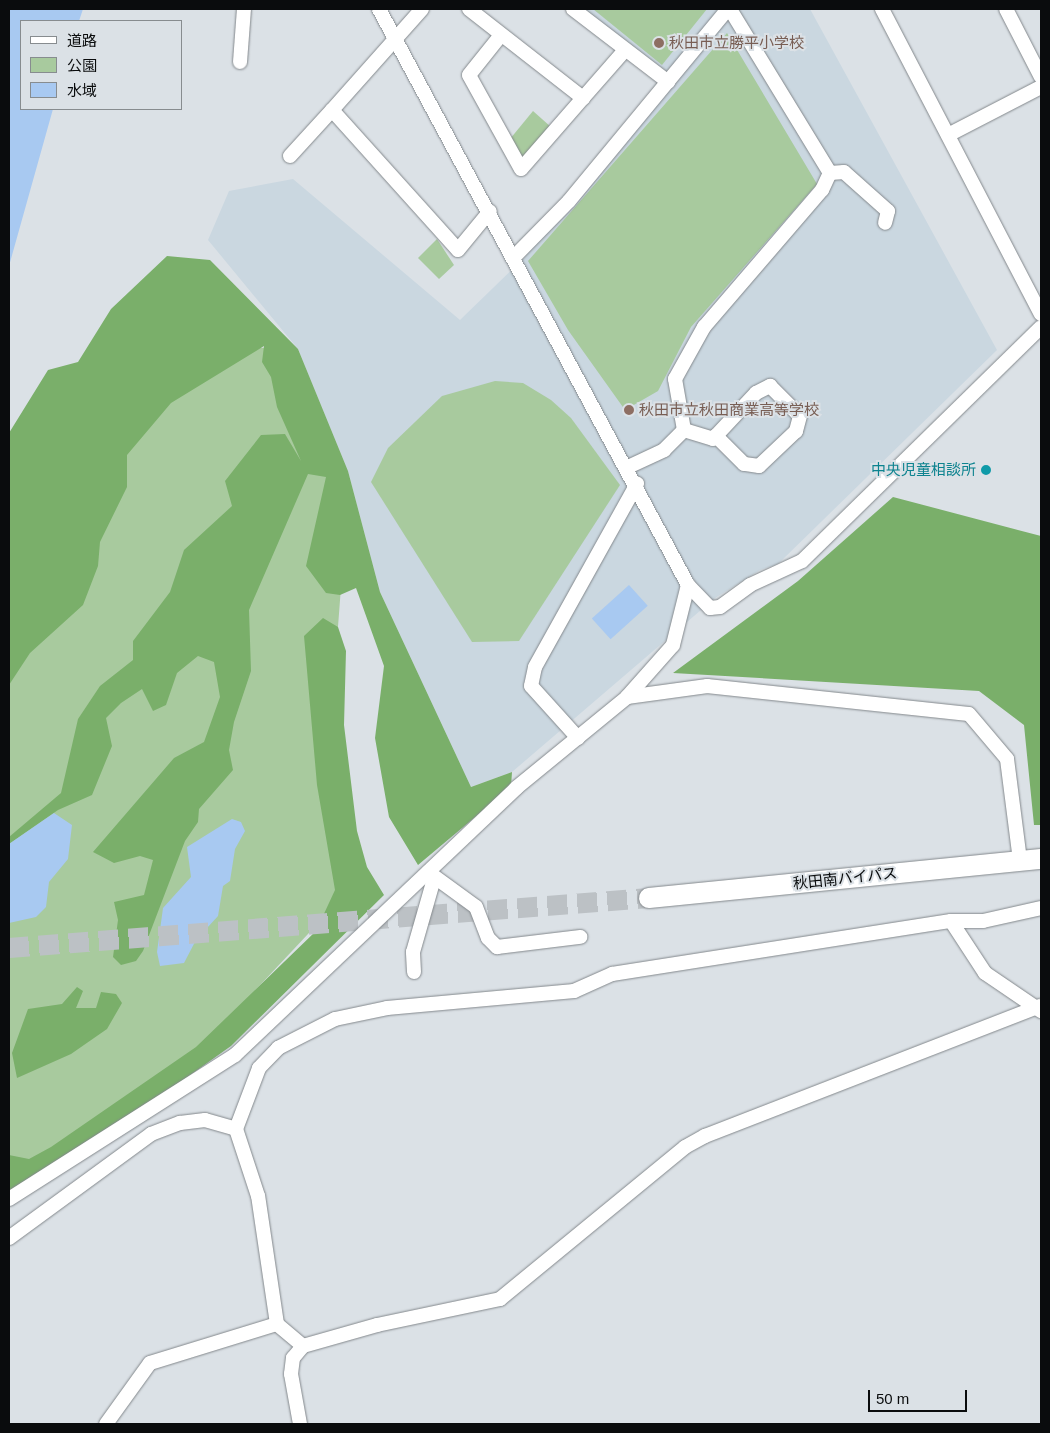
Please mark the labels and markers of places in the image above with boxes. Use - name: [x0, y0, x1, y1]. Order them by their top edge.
- place label: 秋田市立勝平小学校: [669, 34, 804, 52]
- marker: 秋田市立勝平小学校: [653, 37, 665, 49]
- place label: 秋田市立秋田商業高等学校: [639, 401, 819, 419]
- marker: 秋田市立秋田商業高等学校: [623, 404, 635, 416]
- place label: 中央児童相談所: [871, 461, 976, 479]
- marker: 中央児童相談所: [980, 464, 992, 476]

